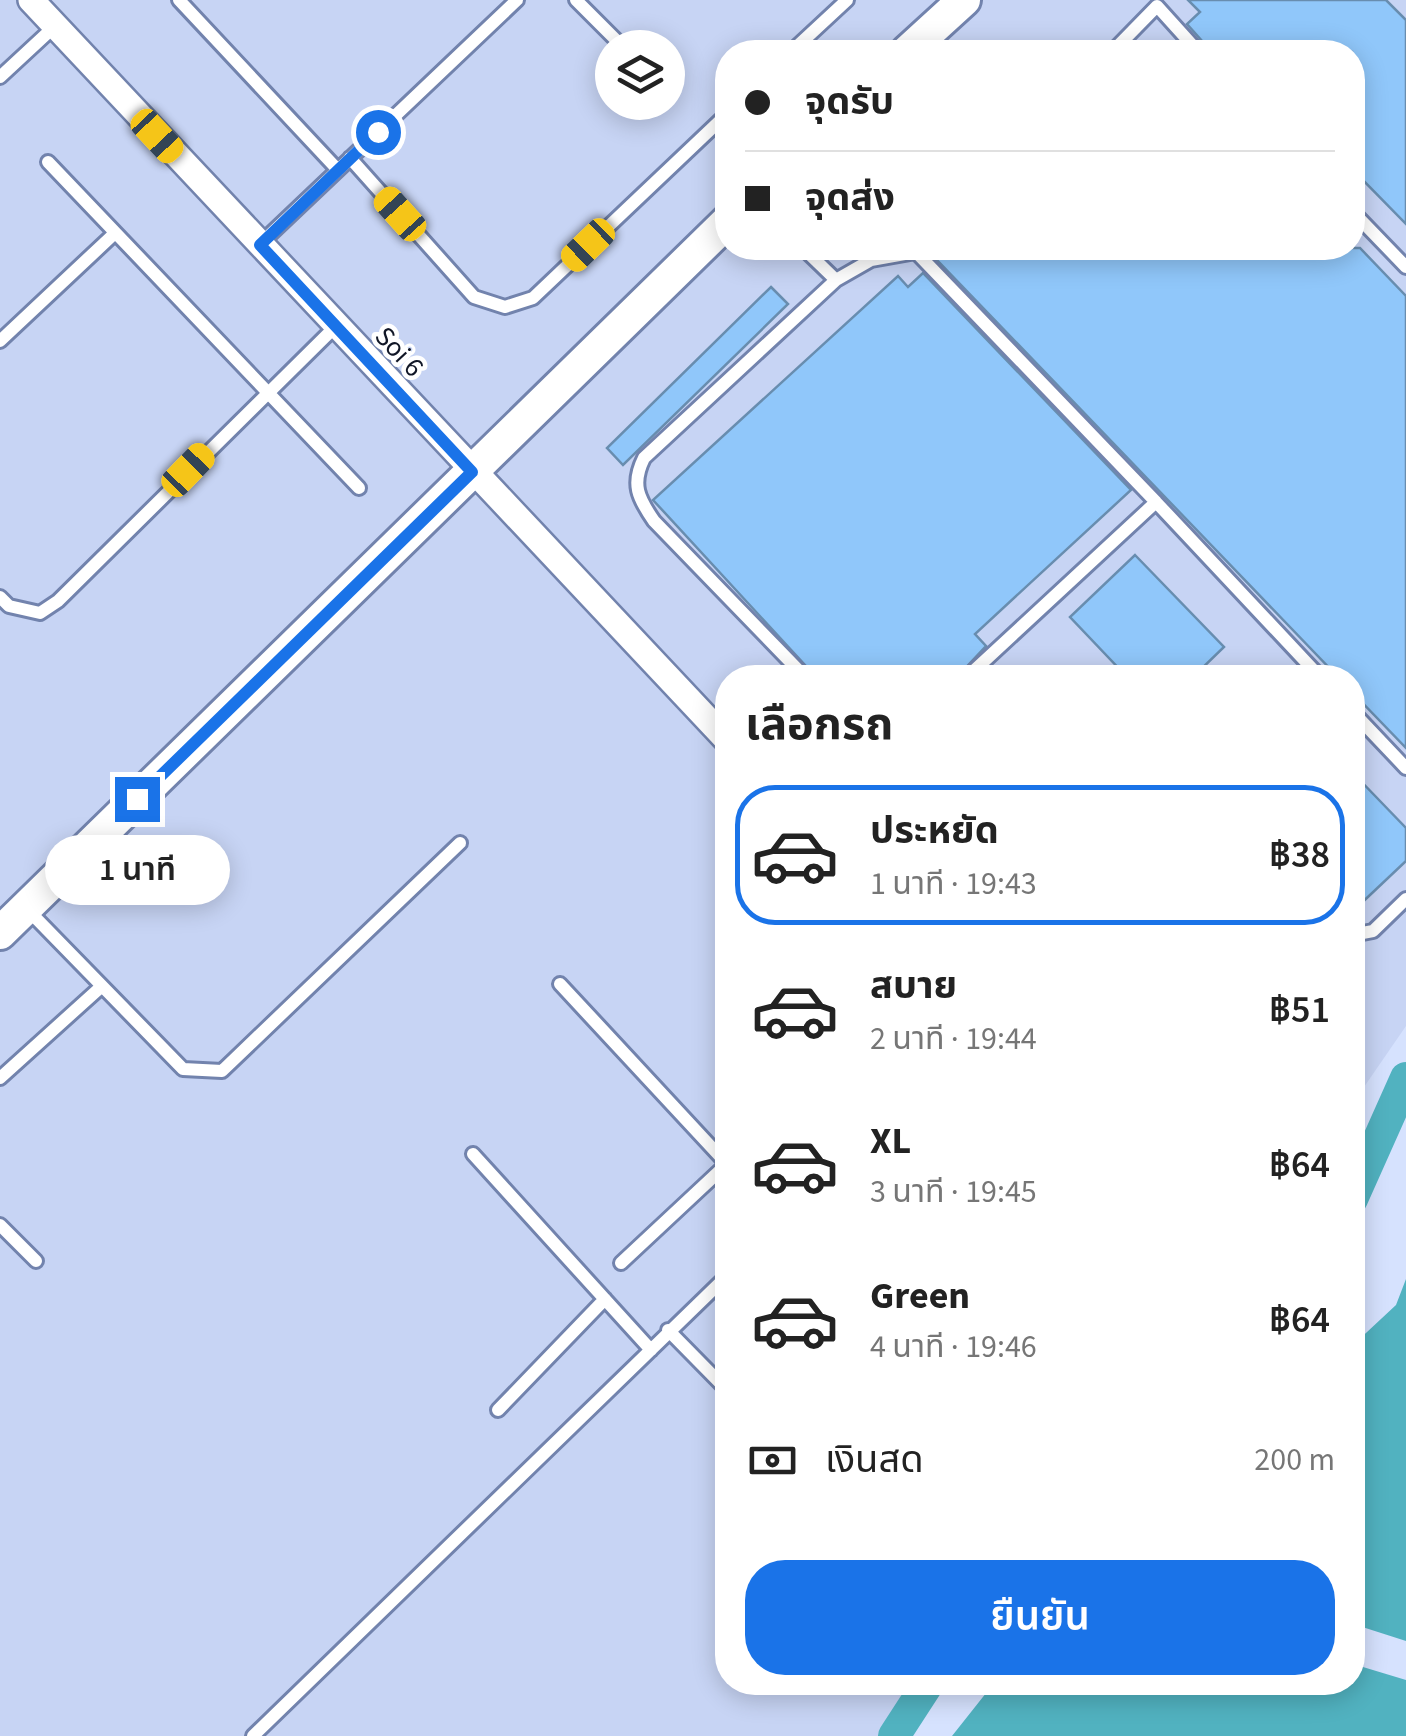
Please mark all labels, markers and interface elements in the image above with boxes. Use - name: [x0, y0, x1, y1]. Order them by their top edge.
- map controls: [595, 30, 685, 120]
- button: layers: [595, 30, 685, 120]
- text: จุดรับ: [805, 75, 894, 129]
- car: [126, 104, 188, 168]
- route start: [356, 110, 401, 155]
- text: จุดส่ง: [805, 171, 895, 225]
- car: [369, 182, 431, 246]
- car: [556, 213, 620, 277]
- street label: Soi 6: [365, 317, 433, 386]
- car: [156, 438, 220, 502]
- text: เลือกรถ: [745, 693, 893, 757]
- route end: [115, 777, 160, 822]
- text: ประหยัด: [870, 804, 999, 858]
- icon: car: [750, 810, 840, 900]
- text: ฿38: [1269, 828, 1330, 882]
- callout: 1 นาที: [44, 834, 230, 904]
- text: 1 นาที: [99, 847, 176, 893]
- text: 1 นาที · 19:43: [870, 861, 1037, 907]
- text: สบาย: [870, 959, 957, 1013]
- icon: car: [750, 965, 840, 1055]
- text: ฿51: [1269, 983, 1330, 1037]
- text: 2 นาที · 19:44: [870, 1016, 1037, 1062]
- text: XL: [870, 1114, 911, 1168]
- icon: car: [750, 1120, 840, 1210]
- text: ฿64: [1269, 1138, 1330, 1192]
- text: 3 นาที · 19:45: [870, 1169, 1037, 1215]
- text: Green: [870, 1269, 970, 1323]
- icon: car: [750, 1275, 840, 1365]
- text: ฿64: [1269, 1293, 1330, 1347]
- text: 4 นาที · 19:46: [870, 1324, 1037, 1370]
- icon: cash: [745, 1433, 800, 1488]
- text: เงินสด: [825, 1433, 924, 1487]
- text: 200 m: [1254, 1437, 1335, 1483]
- button: ยืนยัน: [745, 1560, 1335, 1675]

